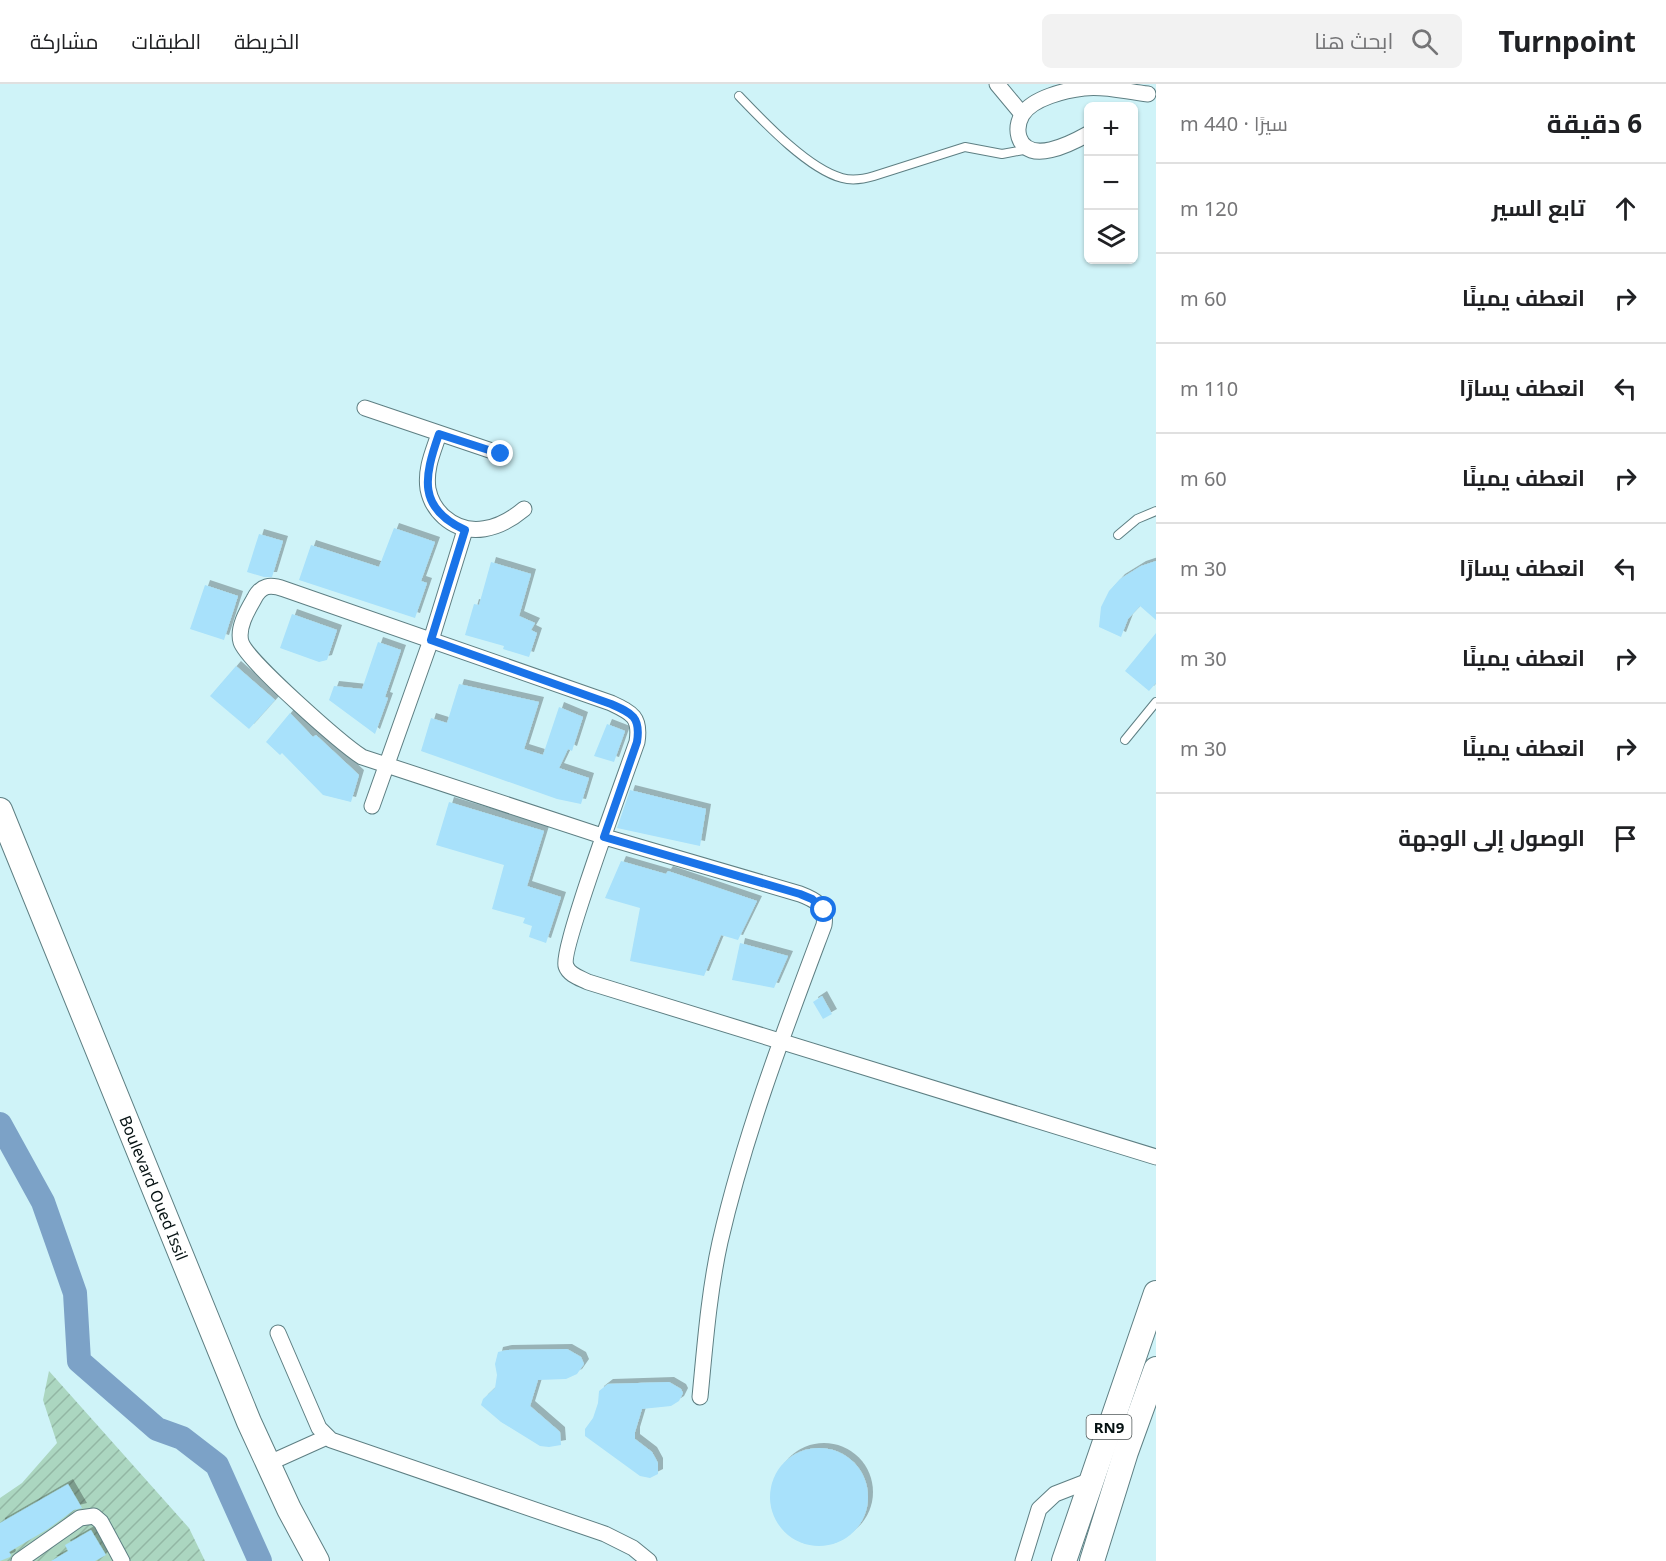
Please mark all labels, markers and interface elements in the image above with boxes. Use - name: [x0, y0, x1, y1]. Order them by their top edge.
- search box: [1042, 14, 1462, 68]
- text: Turnpoint: [1498, 22, 1636, 60]
- text: ابحث هنا: [1314, 25, 1393, 55]
- icon: search: [1408, 25, 1441, 58]
- text: مشاركة: [30, 27, 99, 55]
- text: الطبقات: [132, 27, 201, 55]
- text: الخريطة: [234, 27, 300, 55]
- map controls: [1084, 102, 1138, 264]
- button: +: [1084, 102, 1138, 156]
- text: 6 دقيقة: [1547, 105, 1642, 141]
- text: سيرًا · 440 m: [1180, 110, 1288, 137]
- button: −: [1084, 156, 1138, 210]
- text: تابع السير: [1492, 192, 1585, 222]
- icon: ahead: [1609, 192, 1642, 225]
- text: 120 m: [1180, 195, 1238, 222]
- button: layers: [1084, 210, 1138, 264]
- text: انعطف يمينًا: [1462, 282, 1585, 312]
- icon: right: [1609, 282, 1642, 315]
- text: 60 m: [1180, 285, 1227, 312]
- text: انعطف يسارًا: [1459, 372, 1585, 402]
- icon: left: [1609, 372, 1642, 405]
- text: 110 m: [1180, 375, 1238, 402]
- route end: [487, 440, 513, 466]
- text: انعطف يمينًا: [1462, 462, 1585, 492]
- icon: right: [1609, 462, 1642, 495]
- text: 60 m: [1180, 465, 1227, 492]
- text: انعطف يسارًا: [1459, 552, 1585, 582]
- icon: left: [1609, 552, 1642, 585]
- text: 30 m: [1180, 555, 1227, 582]
- text: انعطف يمينًا: [1462, 642, 1585, 672]
- icon: right: [1609, 642, 1642, 675]
- text: 30 m: [1180, 645, 1227, 672]
- text: انعطف يمينًا: [1462, 732, 1585, 762]
- icon: right: [1609, 732, 1642, 765]
- text: 30 m: [1180, 735, 1227, 762]
- text: الوصول إلى الوجهة: [1398, 822, 1585, 852]
- icon: arrive: [1609, 822, 1642, 855]
- route start: [810, 896, 836, 922]
- street label: Boulevard Oued Issil: [114, 1112, 193, 1264]
- road number: RN9: [1086, 1415, 1132, 1439]

